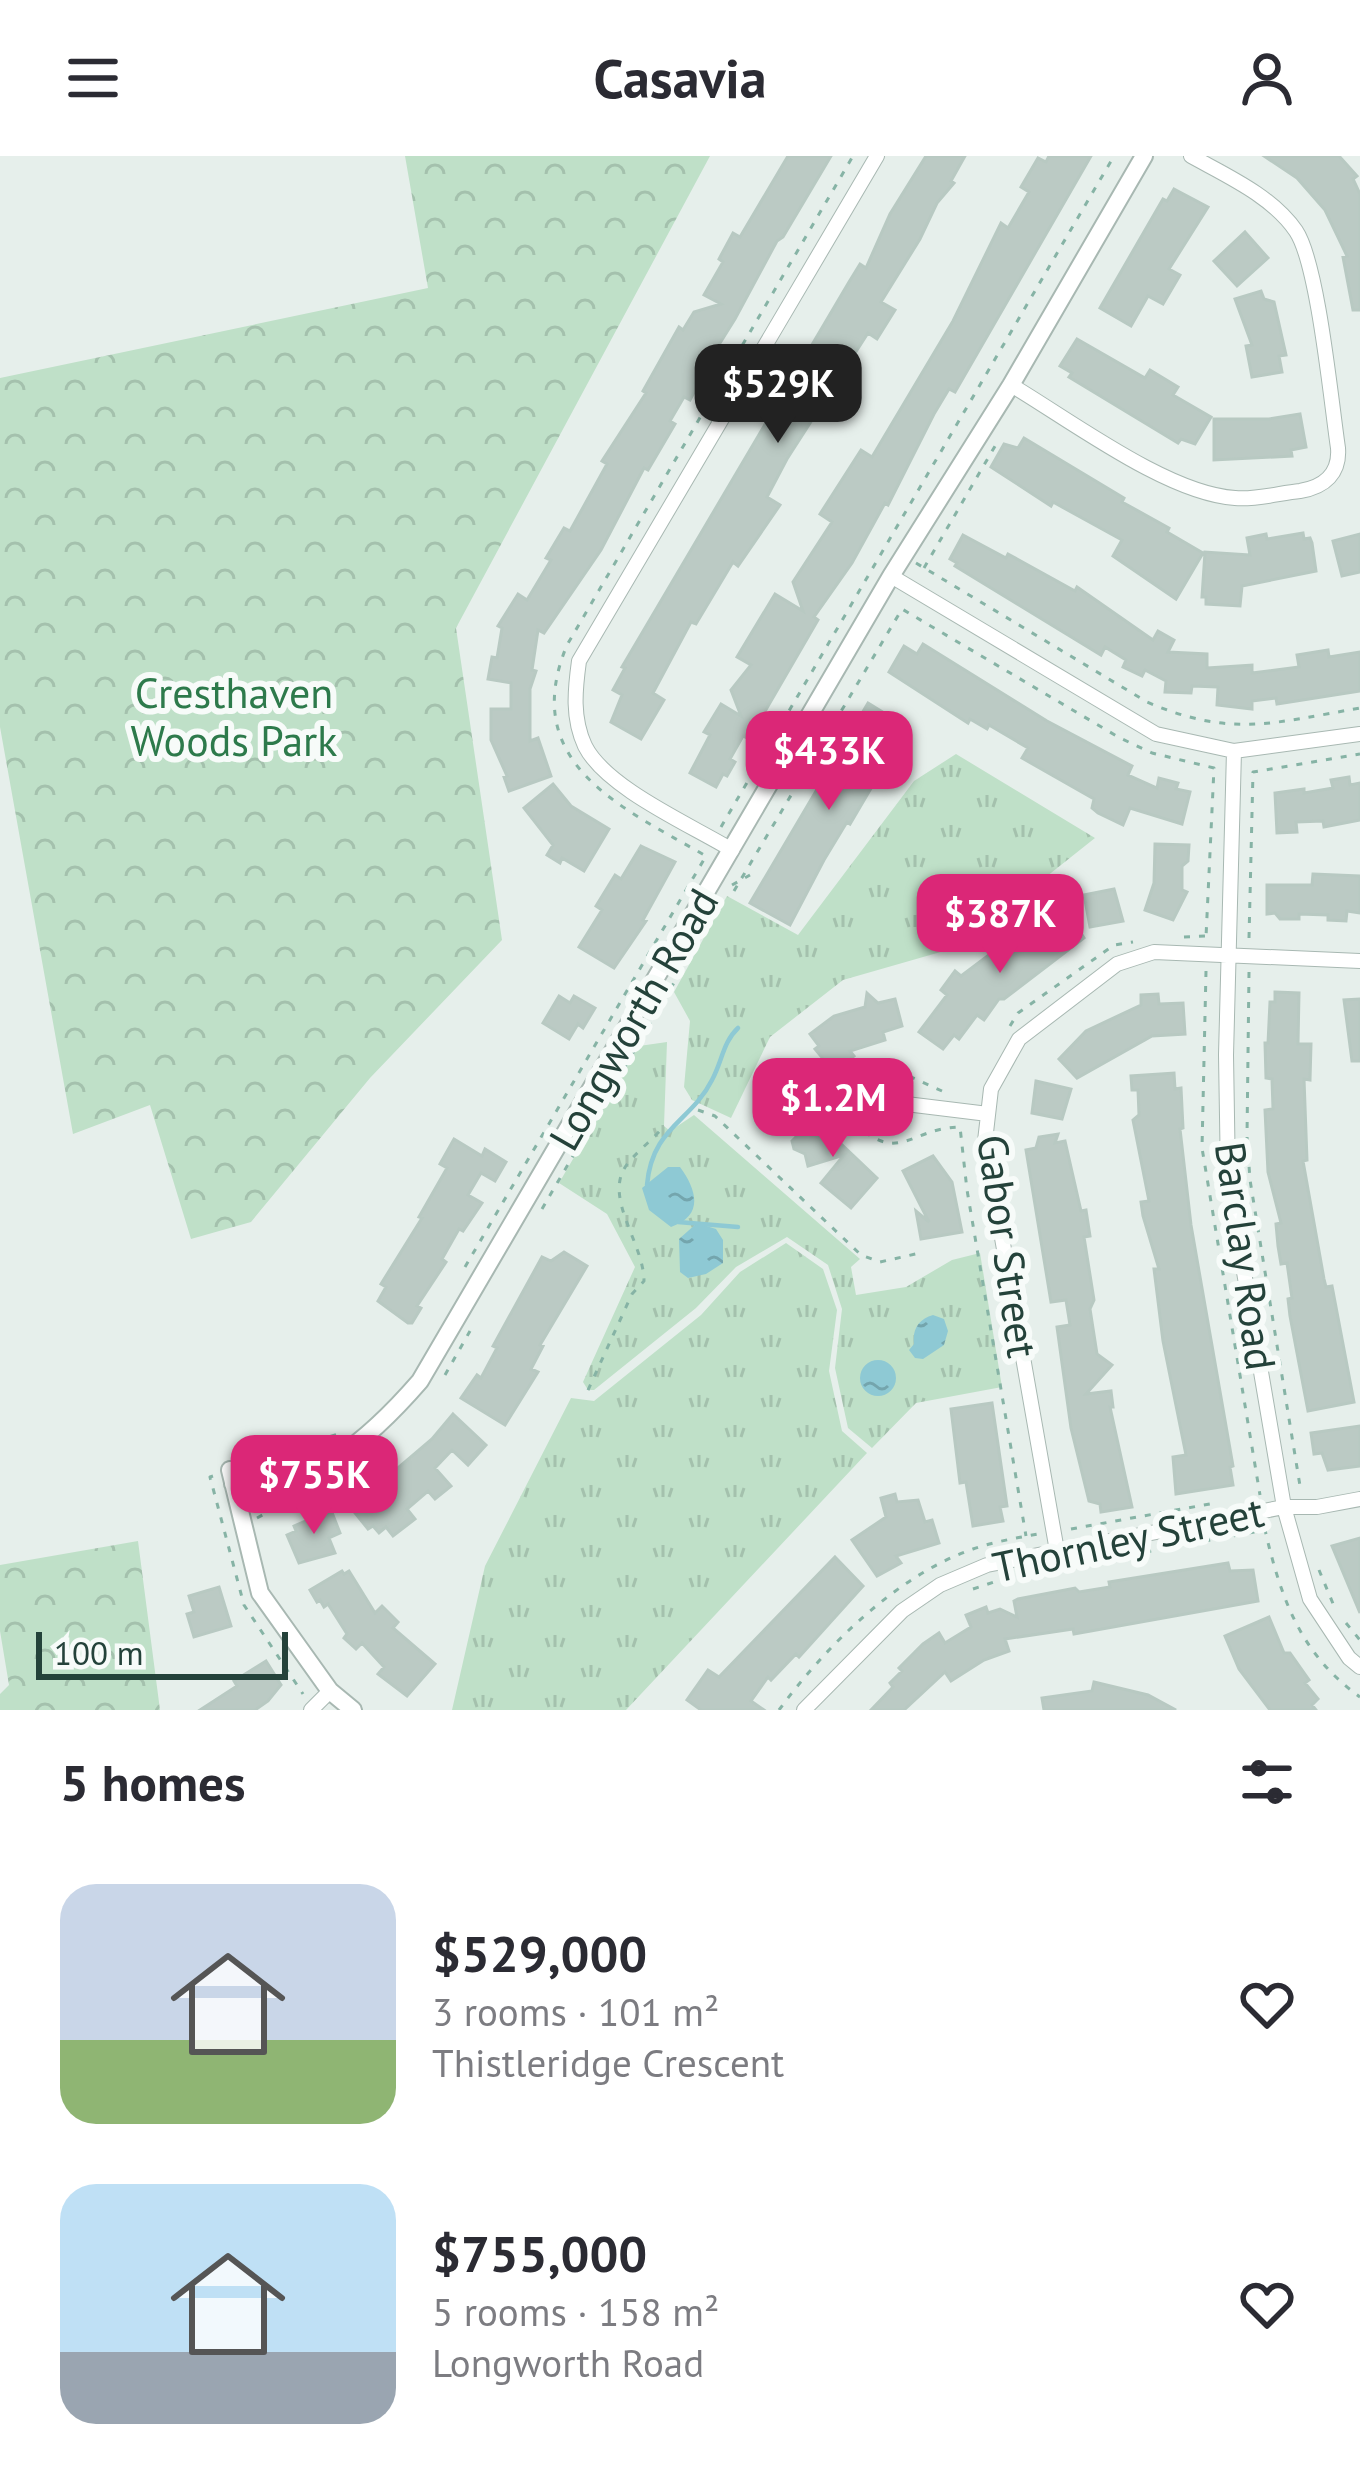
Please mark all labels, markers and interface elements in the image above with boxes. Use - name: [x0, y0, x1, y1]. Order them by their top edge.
- text: Casavia: [593, 43, 767, 113]
- icon: menu: [60, 45, 126, 111]
- icon: person: [1234, 45, 1300, 111]
- pin: $529K: [694, 344, 862, 446]
- text: $529K: [722, 357, 834, 408]
- park label: Cresthaven Woods Park: [131, 665, 337, 768]
- pin: $433K: [745, 711, 913, 813]
- text: $433K: [773, 724, 885, 775]
- pin: $387K: [916, 874, 1084, 976]
- street label: Longworth Road: [536, 878, 730, 1160]
- text: $387K: [944, 887, 1056, 938]
- pin: $1.2M: [749, 1058, 917, 1160]
- text: $1.2M: [779, 1071, 887, 1122]
- street label: Gabor Street: [965, 1131, 1051, 1361]
- street label: Barclay Road: [1203, 1138, 1289, 1374]
- pin: $755K: [230, 1435, 398, 1537]
- text: $755K: [258, 1448, 370, 1499]
- street label: Thornley Street: [988, 1483, 1268, 1595]
- scale bar: [36, 1626, 288, 1679]
- text: 100 m: [54, 1631, 144, 1674]
- text: 5 homes: [60, 1749, 246, 1815]
- icon: filters: [1234, 1749, 1300, 1815]
- text: $529,000: [432, 1920, 647, 1986]
- icon: home: [156, 1932, 300, 2076]
- icon: heart: [1234, 1971, 1300, 2037]
- text: 3 rooms · 101 m²: [432, 1986, 719, 2037]
- text: Thistleridge Crescent: [432, 2037, 784, 2088]
- text: $755,000: [432, 2220, 647, 2286]
- icon: home: [156, 2232, 300, 2376]
- icon: heart: [1234, 2271, 1300, 2337]
- text: 5 rooms · 158 m²: [432, 2286, 719, 2337]
- text: Longworth Road: [432, 2337, 704, 2388]

